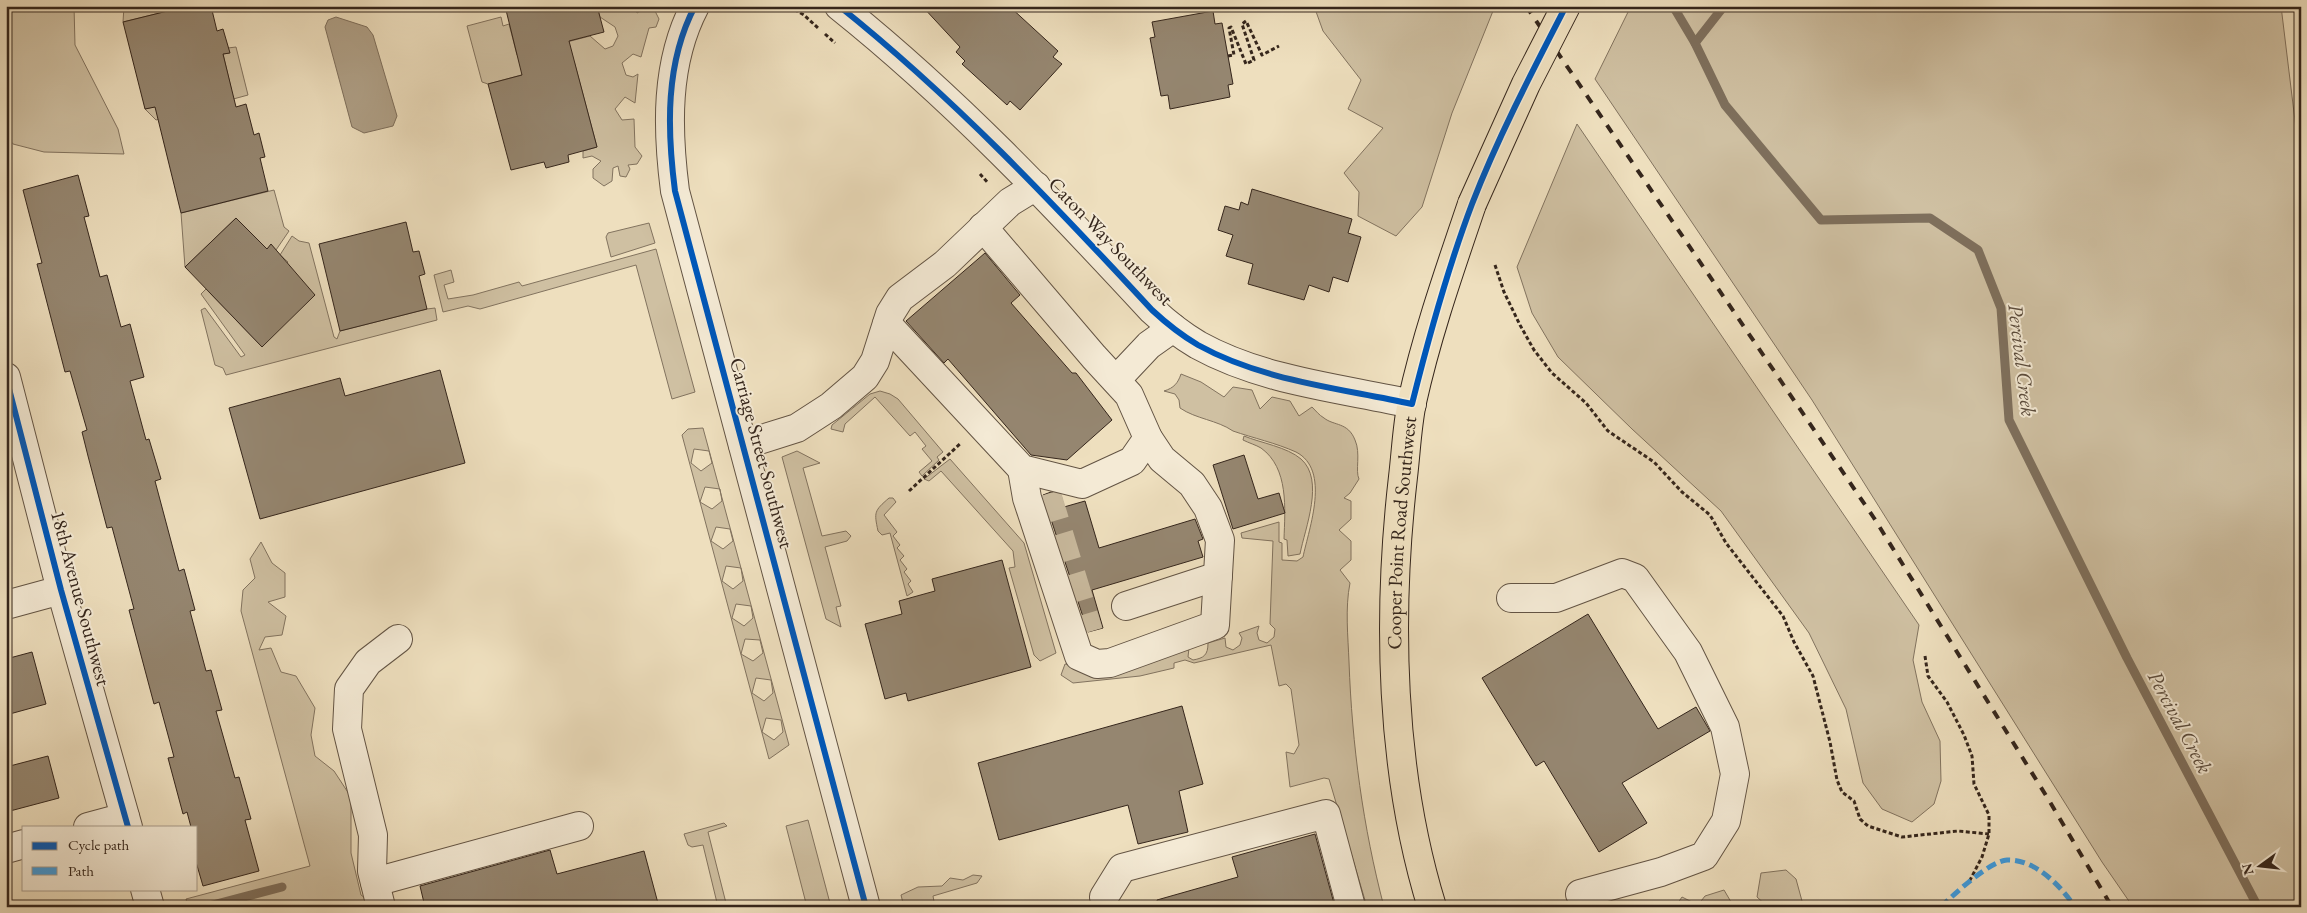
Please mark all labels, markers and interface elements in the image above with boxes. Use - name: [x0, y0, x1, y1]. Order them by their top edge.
- street label: Caton Way Southwest: [1043, 171, 1180, 311]
- water label: Percival Creek: [2002, 302, 2043, 418]
- street label: Carriage Street Southwest: [724, 355, 800, 552]
- street label: Cooper Point Road Southwest: [1381, 414, 1422, 650]
- street label: 18th Avenue Southwest: [45, 507, 117, 689]
- water label: Percival Creek: [2142, 666, 2219, 778]
- legend: [22, 826, 198, 890]
- text: Cycle path: [68, 835, 130, 854]
- north arrow: [2234, 840, 2284, 890]
- text: Path: [68, 861, 94, 880]
- text: N: [2237, 861, 2258, 877]

